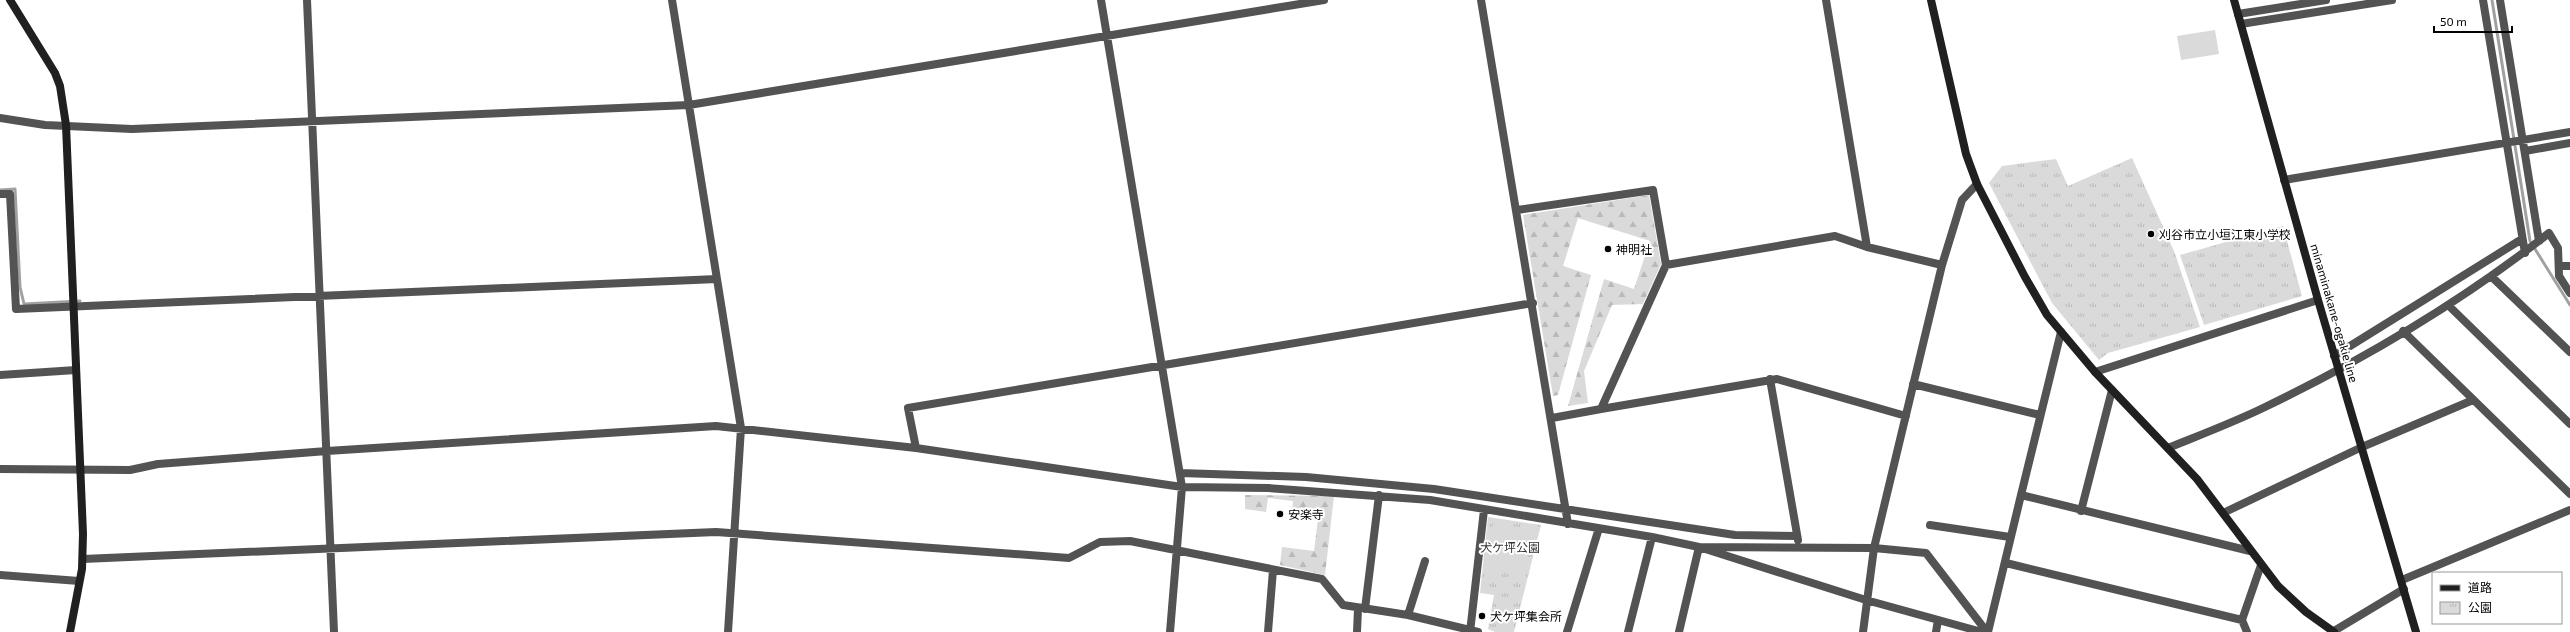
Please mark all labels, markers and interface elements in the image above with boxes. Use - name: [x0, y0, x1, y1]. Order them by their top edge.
- scale bar: [2434, 8, 2512, 34]
- text: 50 m: [2440, 14, 2467, 28]
- place label: 刈谷市立小垣江東小学校: [2159, 227, 2291, 241]
- marker: 刈谷市立小垣江東小学校: [2146, 229, 2156, 239]
- place label: 神明社: [1616, 242, 1652, 256]
- street label: minaminakane-ogakie line: [2308, 242, 2362, 384]
- marker: 神明社: [1603, 244, 1613, 254]
- place label: 安楽寺: [1288, 507, 1324, 521]
- marker: 安楽寺: [1275, 509, 1285, 519]
- park label: 犬ケ坪公園: [1480, 540, 1540, 554]
- legend: [2432, 572, 2562, 624]
- text: 道路: [2468, 580, 2492, 594]
- text: 公園: [2468, 600, 2492, 614]
- place label: 犬ケ坪集会所: [1490, 609, 1562, 623]
- marker: 犬ケ坪集会所: [1477, 611, 1487, 621]

